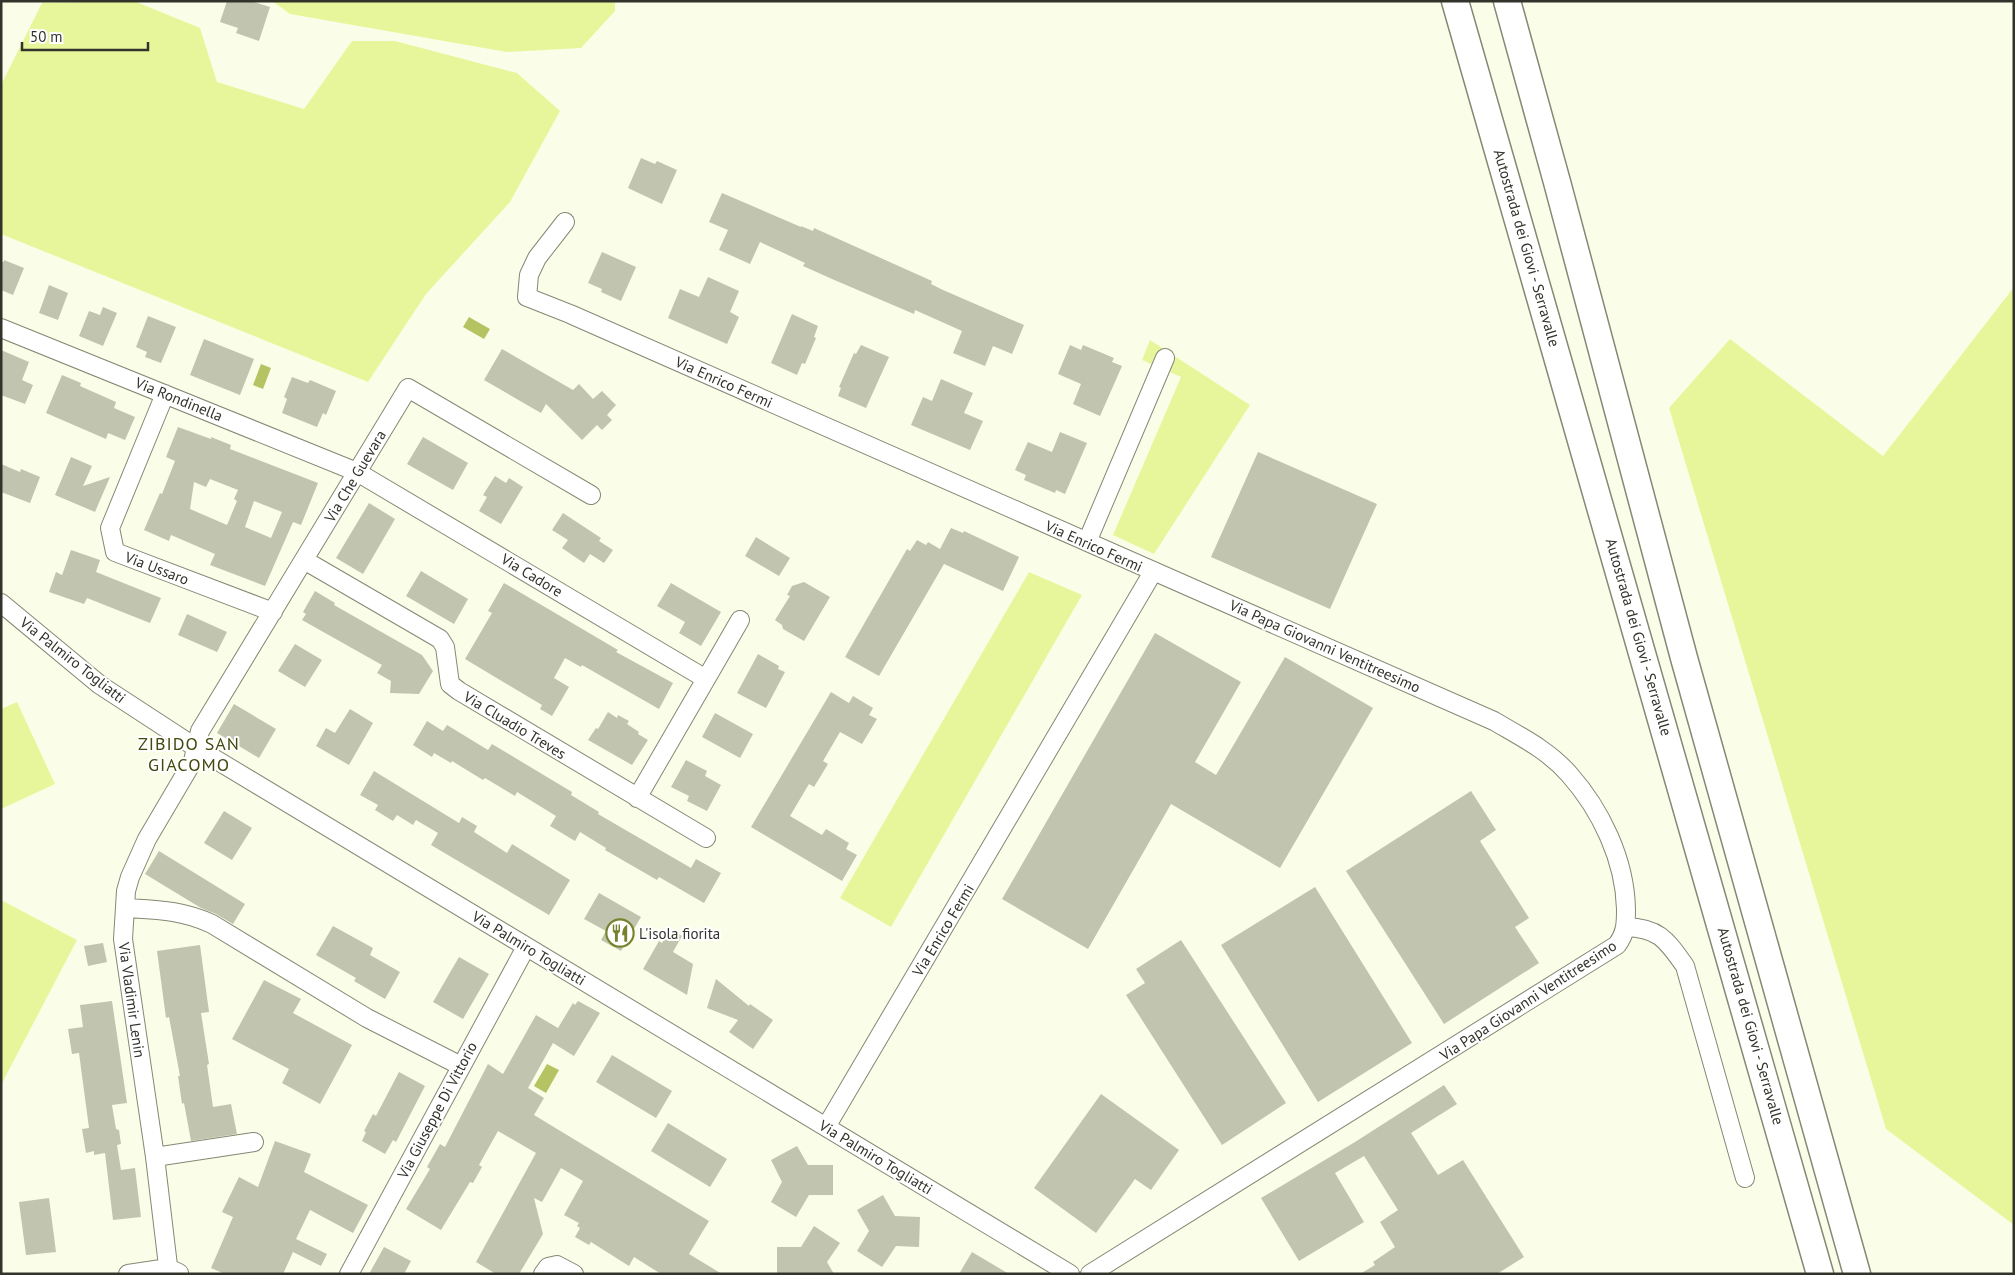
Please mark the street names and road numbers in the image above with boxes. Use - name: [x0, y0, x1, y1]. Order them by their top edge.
- street label: Autostrada dei Giovi - Serravalle: [1490, 147, 1564, 349]
- street label: Via Enrico Fermi: [671, 352, 776, 412]
- street label: Via Rondinella: [132, 372, 225, 425]
- street label: Via Che Guevara: [320, 426, 390, 526]
- street label: Via Enrico Fermi: [1041, 516, 1146, 576]
- street label: Autostrada dei Giovi - Serravalle: [1602, 536, 1676, 738]
- street label: Via Ussaro: [121, 547, 192, 589]
- street label: Via Cadore: [497, 549, 566, 601]
- street label: Via Papa Giovanni Ventitreesimo: [1226, 595, 1423, 697]
- street label: Via Palmiro Togliatti: [16, 612, 130, 707]
- street label: Via Cluadio Treves: [459, 686, 570, 763]
- street label: Via Enrico Fermi: [907, 880, 978, 981]
- street label: Via Palmiro Togliatti: [468, 906, 589, 989]
- street label: Autostrada dei Giovi - Serravalle: [1714, 925, 1788, 1127]
- street label: Via Papa Giovanni Ventitreesimo: [1435, 936, 1620, 1065]
- street label: Via Vladimir Lenin: [114, 940, 149, 1059]
- street label: Via Giuseppe Di Vittorio: [392, 1038, 481, 1183]
- street label: Via Palmiro Togliatti: [815, 1115, 936, 1198]

